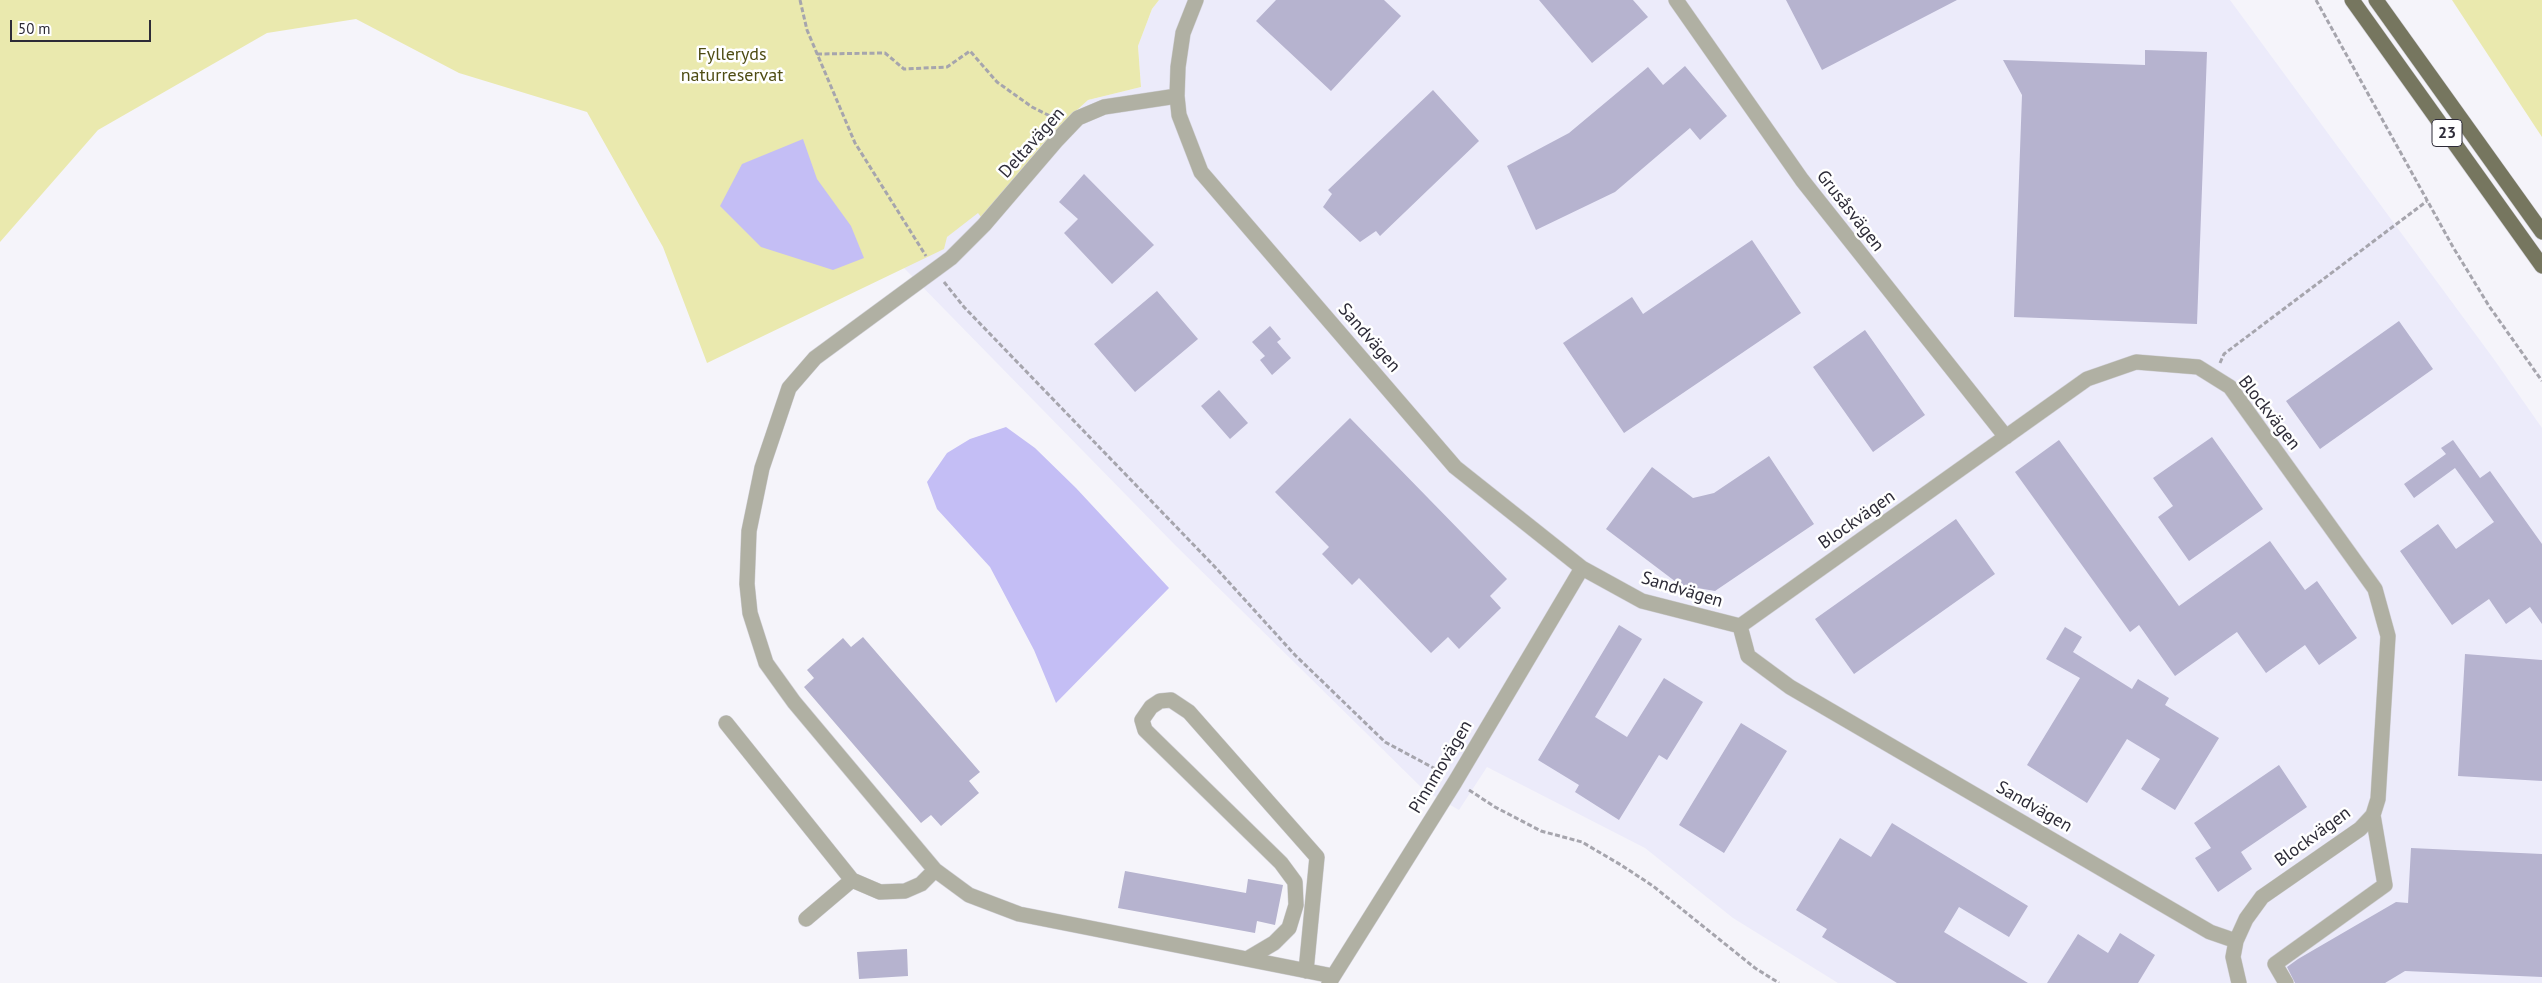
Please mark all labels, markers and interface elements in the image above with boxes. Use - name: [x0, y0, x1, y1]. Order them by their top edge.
- scale bar: [12, 10, 154, 42]
- text: 50 m: [18, 19, 51, 38]
- park label: Fylleryds naturreservat: [681, 44, 783, 86]
- street label: Deltavägen: [995, 103, 1069, 183]
- road number: 23: [2432, 120, 2462, 146]
- street label: Grusåsvägen: [1812, 166, 1888, 256]
- street label: Sandvägen: [1333, 299, 1405, 377]
- street label: Blockvägen: [2233, 372, 2305, 454]
- street label: Blockvägen: [1815, 486, 1899, 554]
- street label: Sandvägen: [1639, 567, 1725, 613]
- street label: Pinnmovägen: [1405, 716, 1477, 818]
- street label: Sandvägen: [1992, 777, 2076, 837]
- street label: Blockvägen: [2271, 802, 2355, 872]

